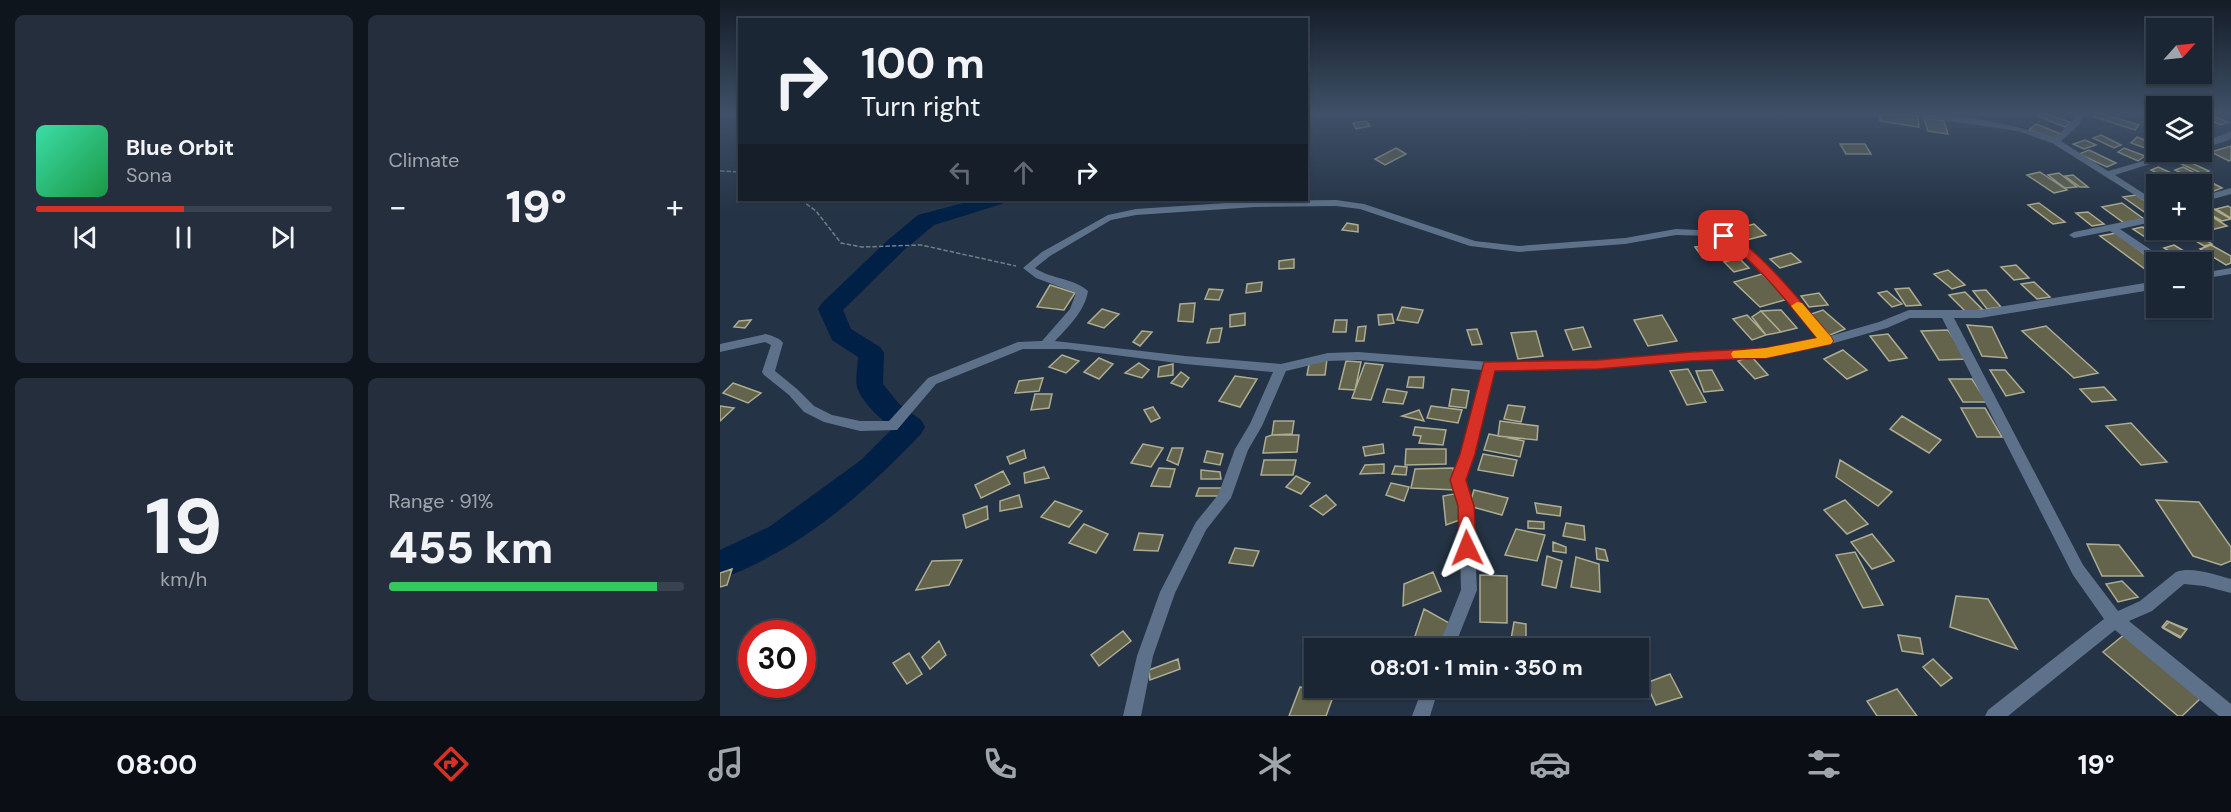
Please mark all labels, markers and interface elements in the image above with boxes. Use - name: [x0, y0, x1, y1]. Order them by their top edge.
- north arrow: [2146, 18, 2212, 84]
- map controls: [2146, 18, 2212, 318]
- text: 100 m: [861, 36, 985, 91]
- icon: right: [762, 42, 840, 120]
- text: Turn right: [861, 89, 981, 124]
- button: layers: [2146, 96, 2212, 162]
- text: Blue Orbit: [126, 133, 234, 162]
- text: Climate: [389, 147, 459, 173]
- icon: left: [944, 156, 977, 189]
- icon: ahead: [1007, 156, 1040, 189]
- icon: right: [1070, 156, 1103, 189]
- text: Sona: [126, 162, 172, 188]
- button: +: [2146, 174, 2212, 240]
- text: 19°: [505, 177, 567, 236]
- text: −: [389, 185, 407, 228]
- text: +: [666, 185, 684, 228]
- pin: [1698, 210, 1749, 261]
- icon: arrive: [1707, 219, 1740, 252]
- icon: previous: [69, 221, 102, 254]
- icon: pause: [167, 221, 200, 254]
- icon: next: [266, 221, 299, 254]
- button: −: [2146, 252, 2212, 318]
- text: 19: [145, 476, 223, 577]
- text: Range · 91%: [389, 488, 493, 514]
- position arrow: [1435, 516, 1499, 580]
- text: 455 km: [389, 518, 553, 577]
- text: km/h: [160, 566, 207, 592]
- speed limit sign: 30: [738, 620, 816, 698]
- text: 08:01 · 1 min · 350 m: [1370, 653, 1583, 682]
- icon: directions: [430, 743, 472, 785]
- icon: music: [705, 743, 747, 785]
- icon: phone: [979, 743, 1021, 785]
- icon: climate: [1254, 743, 1296, 785]
- icon: car: [1529, 743, 1571, 785]
- icon: filters: [1803, 743, 1845, 785]
- text: 08:00: [116, 747, 197, 782]
- text: 19°: [2078, 747, 2115, 782]

